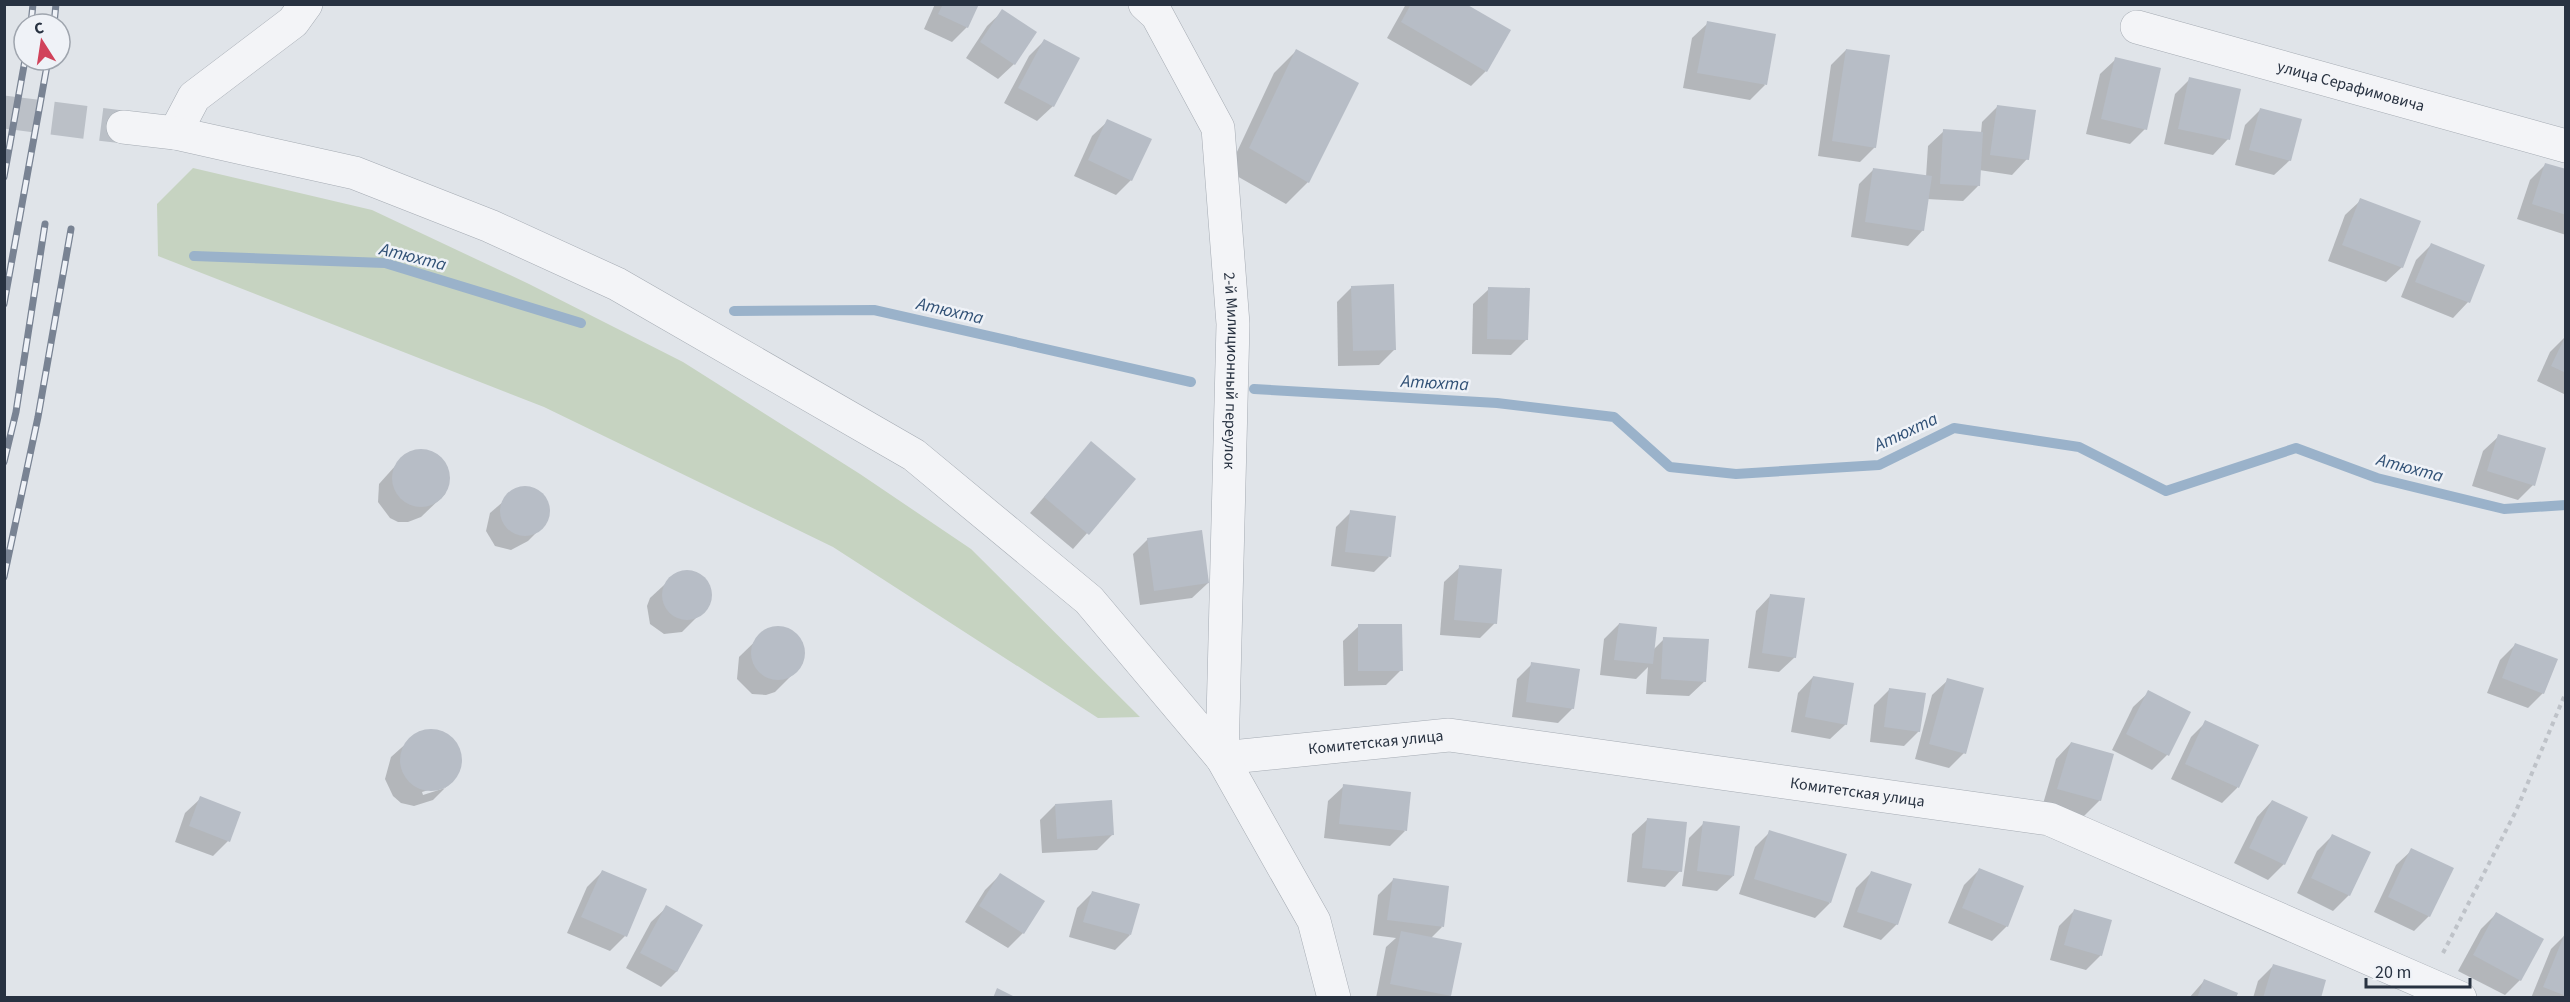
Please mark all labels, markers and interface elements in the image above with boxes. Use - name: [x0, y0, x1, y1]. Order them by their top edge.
- north arrow: [12, 12, 72, 72]
- text: С: [32, 17, 46, 40]
- street label: улица Серафимовича: [2275, 55, 2427, 117]
- water label: Атюхта: [376, 236, 449, 277]
- street label: 2-й Милиционный переулок: [1218, 271, 1244, 470]
- water label: Атюхта: [913, 291, 986, 331]
- water label: Атюхта: [1399, 369, 1470, 397]
- water label: Атюхта: [1869, 406, 1942, 458]
- water label: Атюхта: [2373, 447, 2446, 489]
- street label: Комитетская улица: [1307, 725, 1444, 760]
- street label: Комитетская улица: [1789, 772, 1926, 812]
- scale bar: [2366, 951, 2470, 989]
- text: 20 m: [2375, 960, 2411, 985]

